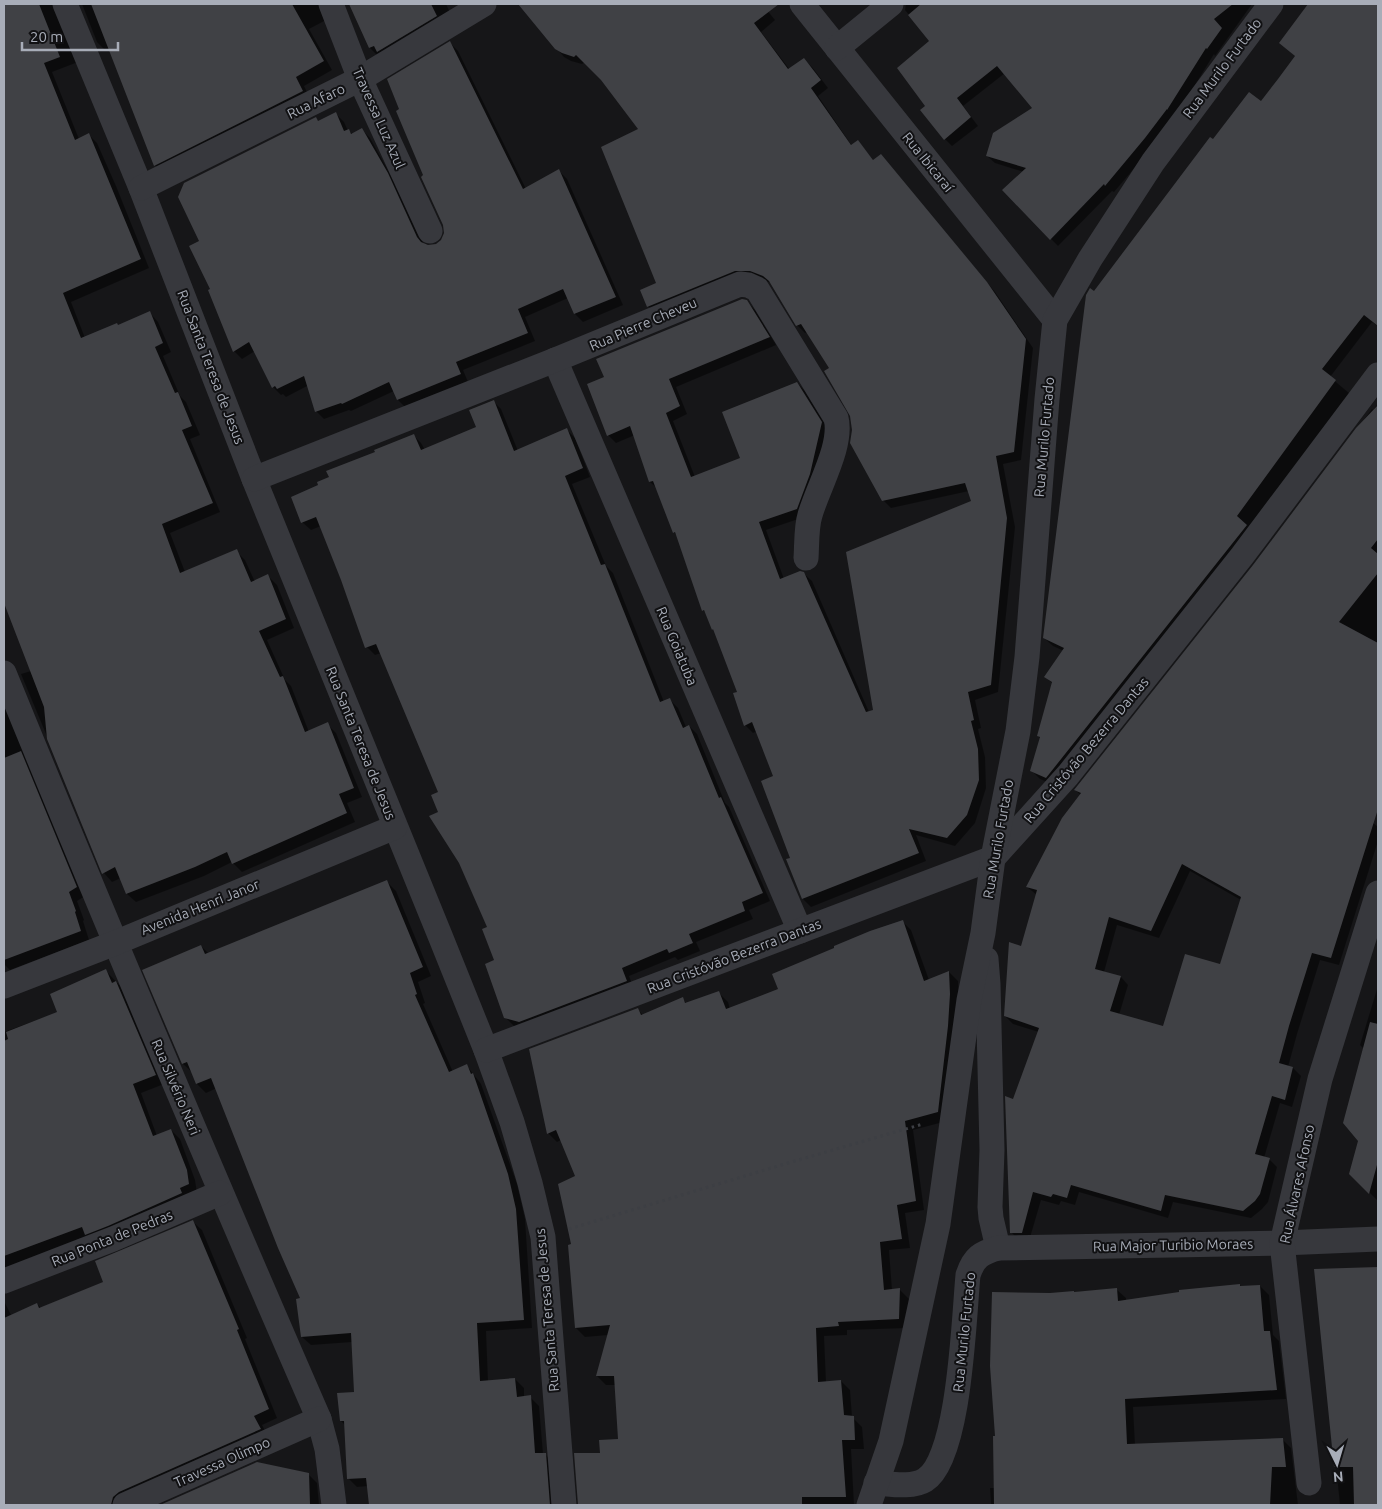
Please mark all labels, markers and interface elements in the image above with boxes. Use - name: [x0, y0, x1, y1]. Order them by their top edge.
- street label: Rua Murilo Furtado: [1179, 15, 1265, 121]
- scale bar: [22, 20, 119, 52]
- text: 20 m: [30, 28, 63, 45]
- street label: Travessa Luz Azul: [350, 65, 409, 171]
- street label: Rua Afaro: [285, 80, 347, 122]
- street label: Rua Ibicaraí: [899, 129, 957, 195]
- street label: Rua Santa Teresa de Jesus: [174, 288, 248, 446]
- street label: Rua Pierre Cheveu: [587, 294, 699, 354]
- street label: Rua Murilo Furtado: [1031, 376, 1057, 498]
- street label: Rua Goiatuba: [653, 604, 701, 688]
- street label: Rua Santa Teresa de Jesus: [323, 664, 399, 822]
- street label: Rua Cristóvão Bezerra Dantas: [1020, 674, 1152, 826]
- street label: Rua Murilo Furtado: [980, 778, 1016, 900]
- street label: Avenida Henri Janor: [138, 876, 262, 938]
- street label: Rua Cristóvão Bezerra Dantas: [645, 915, 823, 997]
- street label: Rua Silvério Neri: [149, 1037, 203, 1137]
- street label: Rua Álvares Afonso: [1276, 1123, 1317, 1245]
- street label: Rua Ponta de Pedras: [49, 1206, 175, 1270]
- street label: Rua Santa Teresa de Jesus: [532, 1228, 562, 1392]
- street label: Rua Major Turibio Moraes: [1093, 1236, 1253, 1254]
- street label: Rua Murilo Furtado: [950, 1271, 978, 1393]
- street label: Travessa Olimpo: [172, 1434, 272, 1490]
- north arrow: [1312, 1439, 1362, 1489]
- text: N: [1332, 1469, 1344, 1485]

